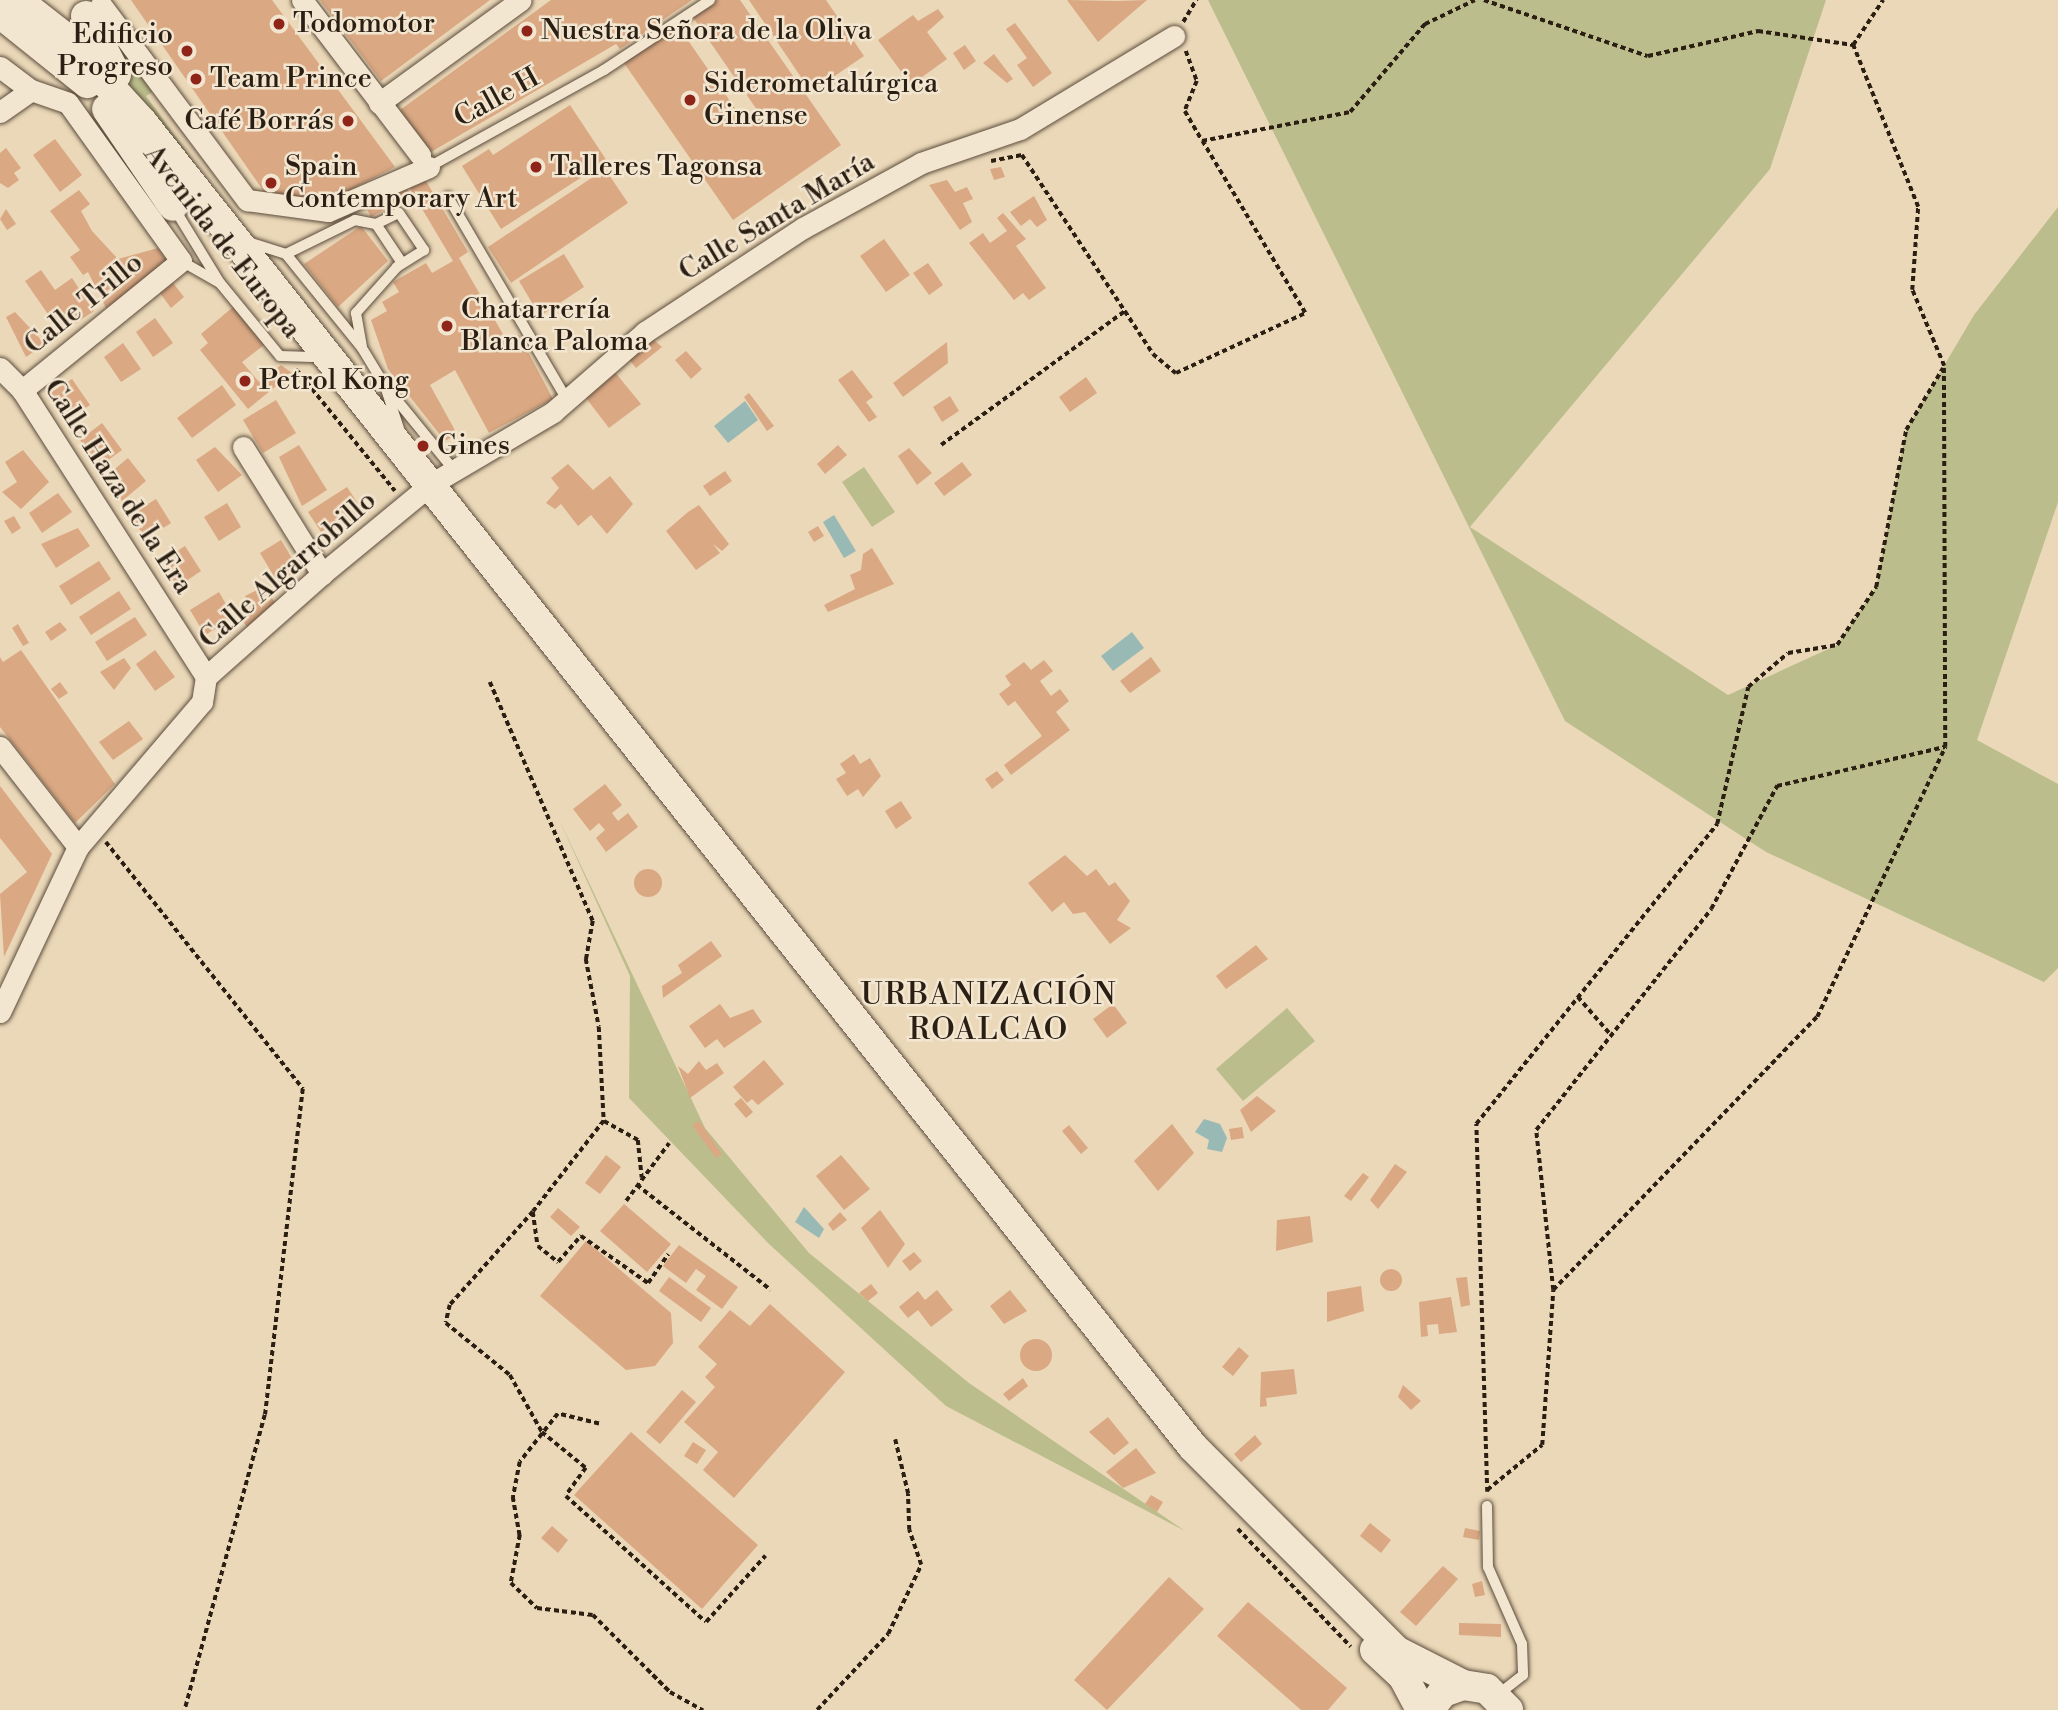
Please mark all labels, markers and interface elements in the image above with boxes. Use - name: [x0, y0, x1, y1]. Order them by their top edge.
- place label: Todomotor: [293, 7, 435, 41]
- place label: Nuestra Señora de la Oliva: [541, 14, 872, 48]
- marker: Todomotor: [271, 16, 287, 32]
- place label: Edificio Progreso: [57, 18, 173, 84]
- marker: Nuestra Señora de la Oliva: [519, 23, 535, 39]
- marker: Edificio Progreso: [179, 43, 195, 59]
- street label: Calle H: [448, 61, 546, 135]
- place label: Team Prince: [210, 62, 372, 96]
- place label: Siderometalúrgica Ginense: [704, 67, 938, 133]
- marker: Team Prince: [188, 71, 204, 87]
- marker: Siderometalúrgica Ginense: [682, 92, 698, 108]
- place label: Café Borrás: [185, 104, 334, 138]
- marker: Café Borrás: [340, 113, 356, 129]
- street label: Avenida de Europa: [136, 139, 308, 345]
- street label: Calle Santa María: [673, 145, 881, 289]
- place label: Spain Contemporary Art: [285, 150, 517, 216]
- place label: Talleres Tagonsa: [550, 150, 763, 184]
- marker: Talleres Tagonsa: [528, 159, 544, 175]
- marker: Spain Contemporary Art: [263, 175, 279, 191]
- street label: Calle Trillo: [18, 246, 150, 362]
- place label: Chatarrería Blanca Paloma: [461, 293, 648, 359]
- marker: Chatarrería Blanca Paloma: [439, 318, 455, 334]
- place label: Petrol Kong: [259, 364, 409, 398]
- street label: Calle Haza de la Era: [36, 373, 200, 601]
- marker: Petrol Kong: [237, 373, 253, 389]
- place label: Gines: [437, 429, 510, 463]
- marker: Gines: [415, 438, 431, 454]
- street label: Calle Algarrobillo: [193, 484, 383, 656]
- district label: URBANIZACIÓN ROALCAO: [862, 977, 1116, 1048]

